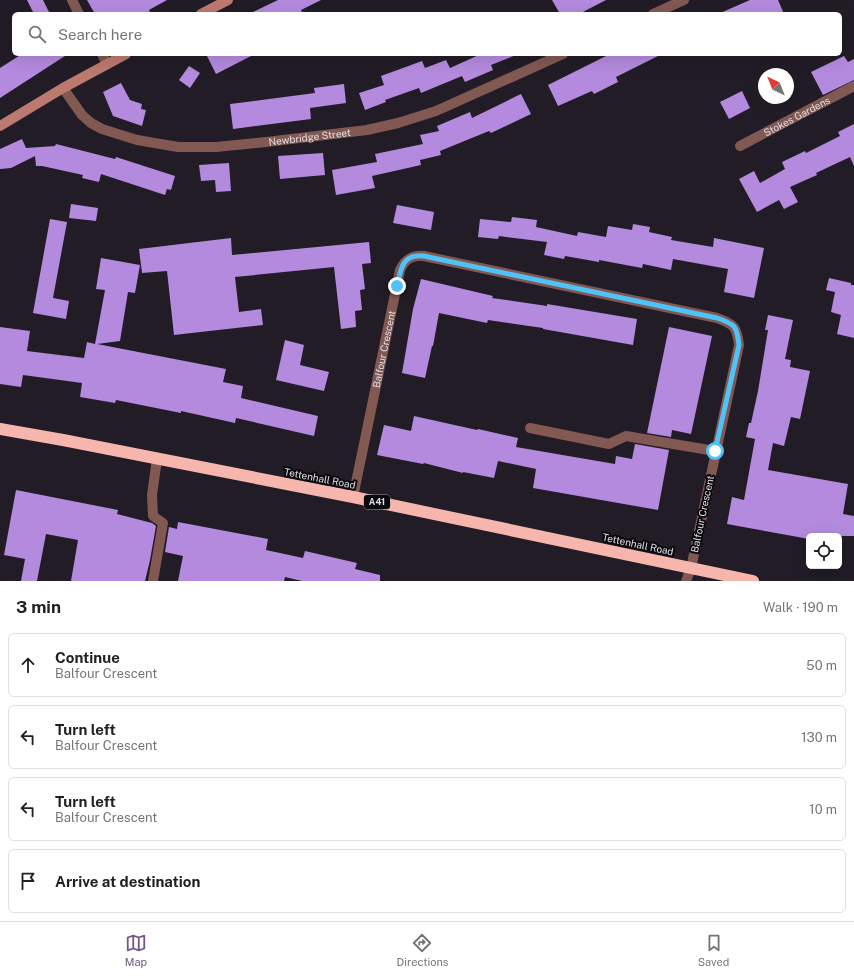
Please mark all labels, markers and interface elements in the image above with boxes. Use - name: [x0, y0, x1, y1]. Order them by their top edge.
- search box: [12, 12, 842, 56]
- icon: search: [26, 23, 48, 45]
- text: Search here: [58, 26, 142, 43]
- north arrow: [758, 68, 794, 104]
- street label: Stokes Gardens: [761, 94, 832, 139]
- street label: Newbridge Street: [268, 126, 351, 148]
- route end: [388, 277, 406, 295]
- street label: Balfour Crescent: [370, 309, 398, 389]
- route start: [706, 442, 724, 460]
- street label: Tettenhall Road: [283, 465, 357, 491]
- street label: Balfour Crescent: [688, 474, 716, 554]
- road number: A41: [364, 495, 390, 509]
- street label: Tettenhall Road: [601, 531, 675, 557]
- map controls: [806, 533, 842, 569]
- button: locate: [806, 533, 842, 569]
- text: 3 min: [16, 597, 61, 617]
- text: Walk · 190 m: [763, 600, 838, 615]
- text: Continue: [55, 649, 120, 666]
- icon: ahead: [17, 654, 39, 676]
- text: 50 m: [806, 658, 837, 673]
- text: Balfour Crescent: [55, 666, 157, 681]
- text: Turn left: [55, 721, 116, 738]
- icon: left: [17, 726, 39, 748]
- text: 130 m: [801, 730, 837, 745]
- text: Balfour Crescent: [55, 738, 157, 753]
- text: Turn left: [55, 793, 116, 810]
- icon: left: [17, 798, 39, 820]
- text: 10 m: [809, 802, 837, 817]
- text: Balfour Crescent: [55, 810, 157, 825]
- icon: arrive: [17, 870, 39, 892]
- text: Arrive at destination: [55, 873, 200, 890]
- tab: Map: [125, 932, 147, 968]
- tab: Directions: [397, 932, 448, 968]
- tab: Saved: [698, 932, 729, 968]

